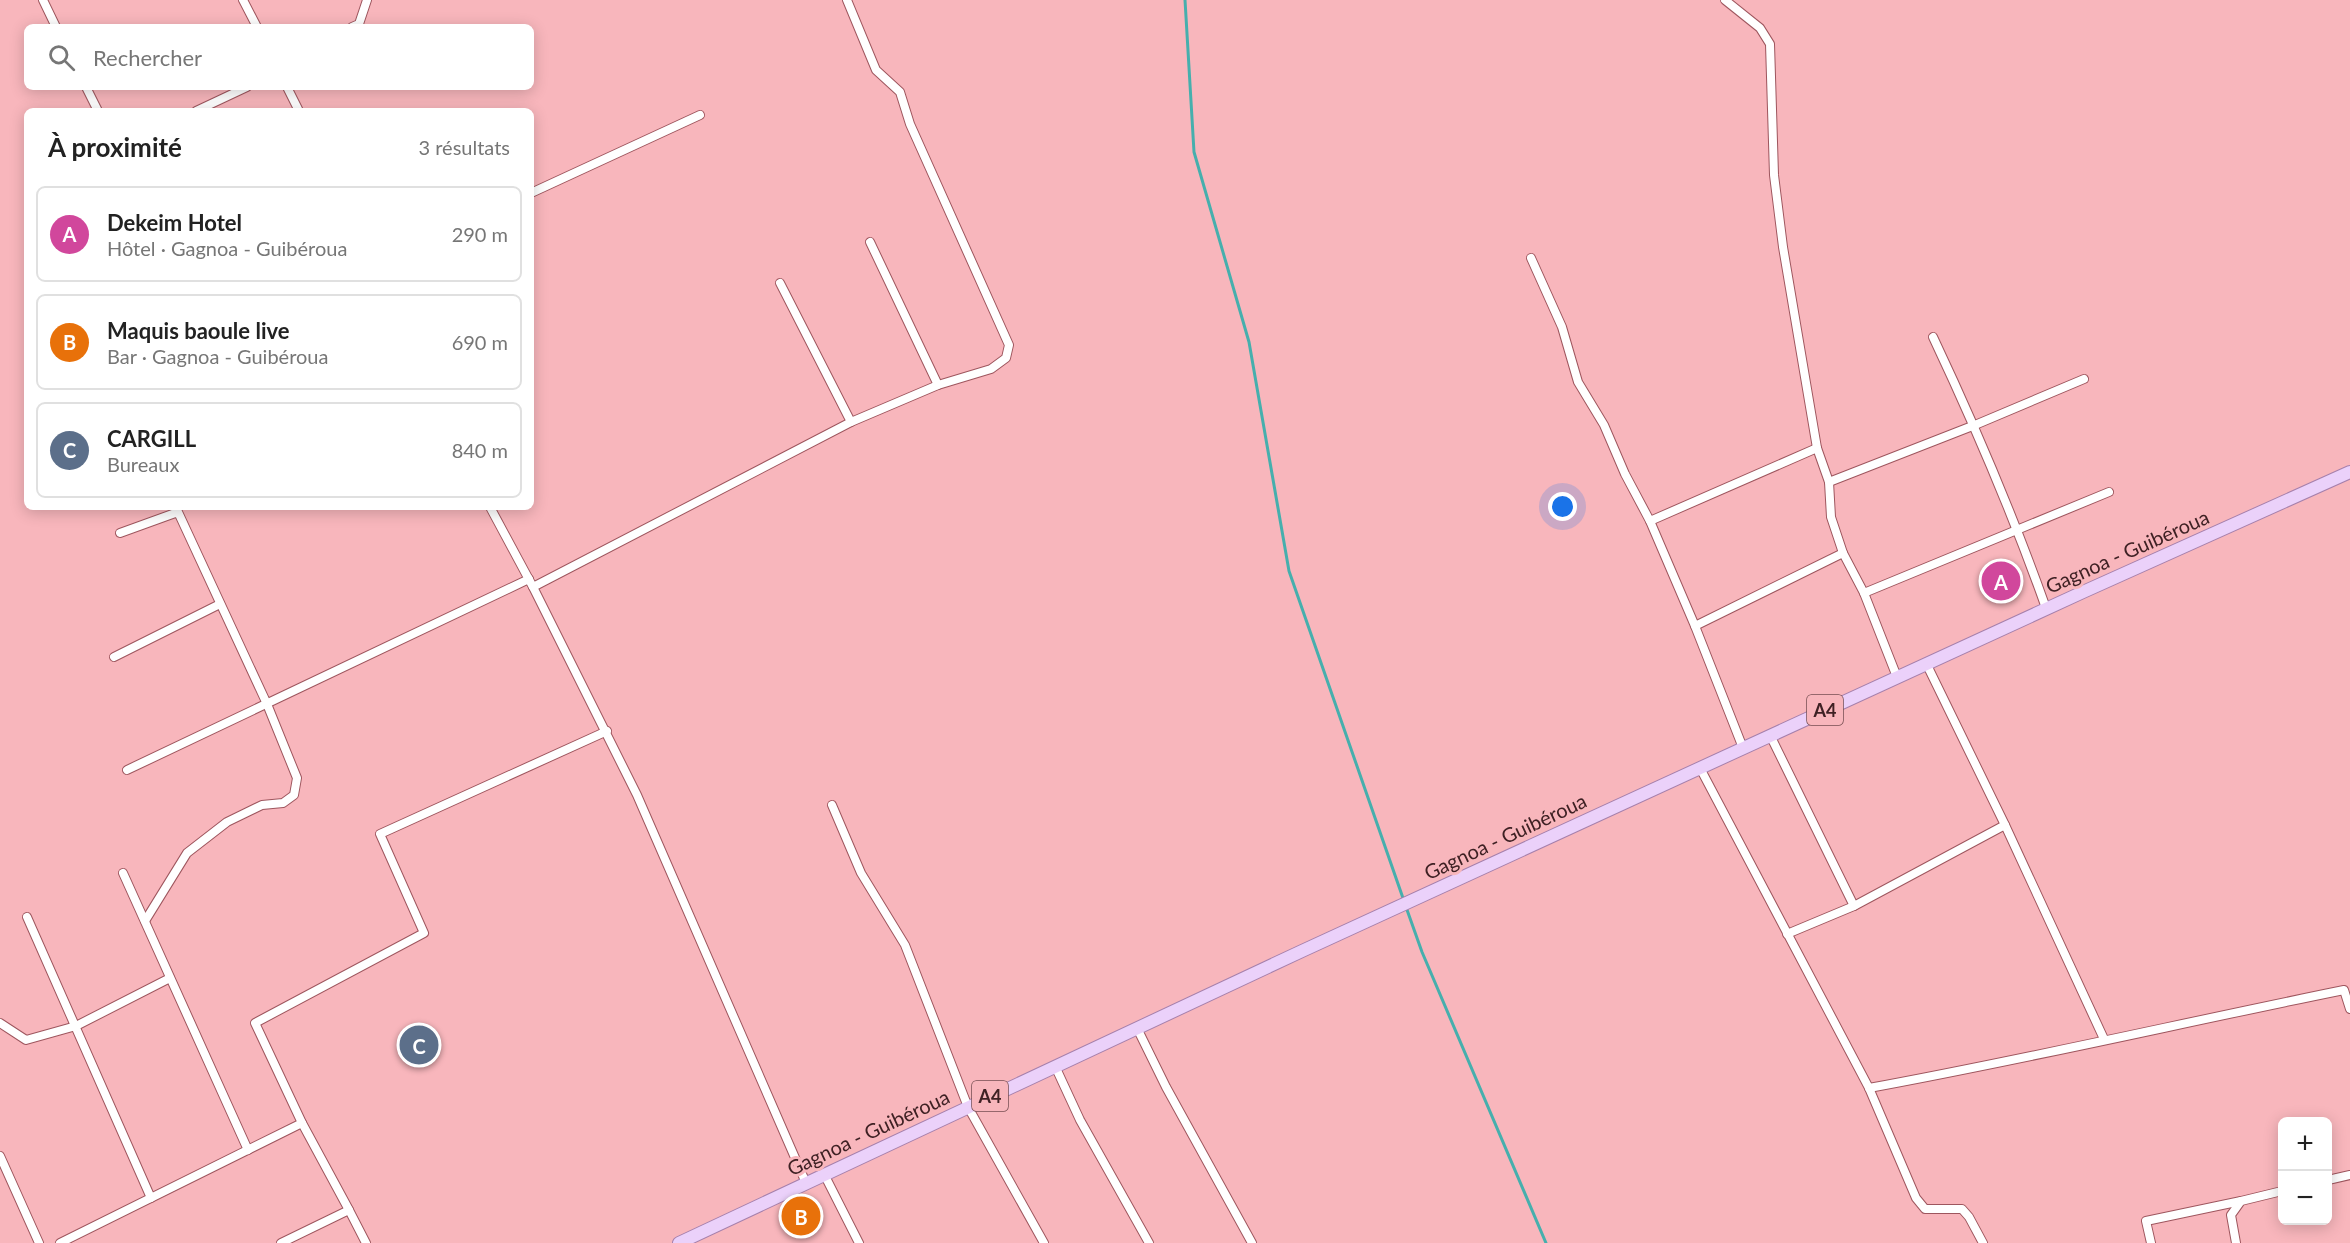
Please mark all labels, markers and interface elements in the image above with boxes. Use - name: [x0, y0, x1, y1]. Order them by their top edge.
- search box: [24, 24, 534, 90]
- icon: search: [45, 41, 78, 74]
- text: Rechercher: [93, 44, 202, 71]
- text: À proximité: [48, 131, 182, 163]
- text: 3 résultats: [419, 135, 510, 159]
- text: Dekeim Hotel: [107, 209, 242, 236]
- text: A: [63, 222, 76, 246]
- text: 290 m: [452, 222, 508, 246]
- text: Hôtel · Gagnoa - Guibéroua: [107, 236, 347, 260]
- text: Maquis baoule live: [107, 317, 290, 344]
- text: B: [63, 330, 76, 354]
- text: 690 m: [452, 330, 508, 354]
- text: Bar · Gagnoa - Guibéroua: [107, 344, 328, 368]
- text: CARGILL: [107, 425, 196, 452]
- text: C: [63, 438, 76, 462]
- text: 840 m: [452, 438, 508, 462]
- text: Bureaux: [107, 452, 179, 476]
- your location: [1548, 492, 1577, 521]
- street label: Gagnoa - Guibéroua: [2042, 504, 2212, 598]
- pin: A: [1982, 558, 2020, 604]
- road number: A4: [1807, 695, 1843, 725]
- street label: Gagnoa - Guibéroua: [1420, 788, 1590, 884]
- pin: C: [400, 1022, 438, 1068]
- road number: A4: [972, 1081, 1008, 1111]
- street label: Gagnoa - Guibéroua: [783, 1084, 953, 1180]
- map controls: [2278, 1117, 2332, 1225]
- button: +: [2278, 1117, 2332, 1171]
- button: −: [2278, 1171, 2332, 1225]
- pin: B: [782, 1194, 820, 1238]

